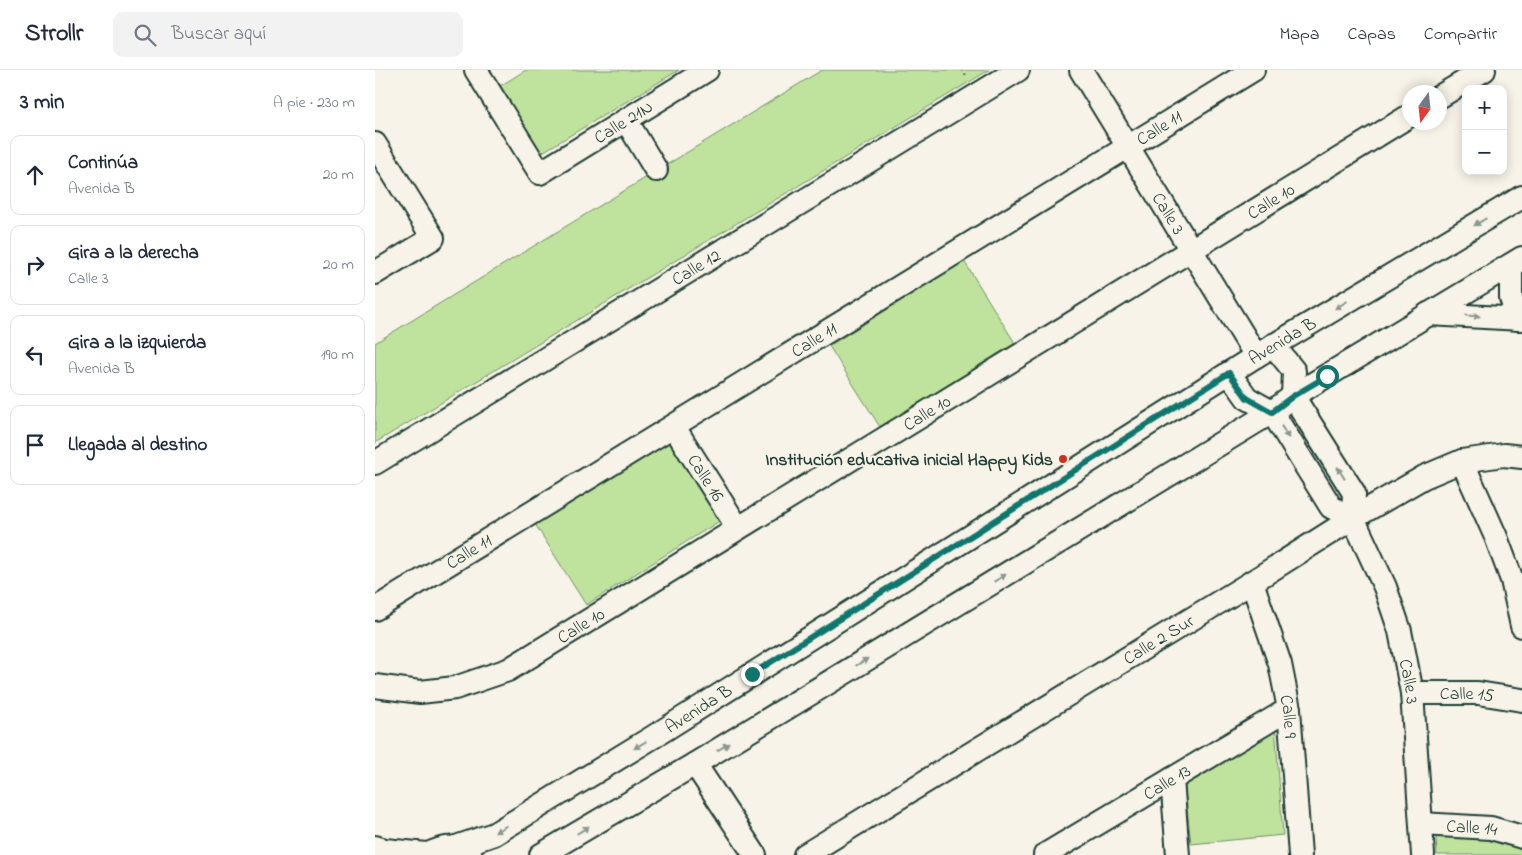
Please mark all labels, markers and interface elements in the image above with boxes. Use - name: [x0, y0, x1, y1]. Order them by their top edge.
- search box: [113, 12, 463, 57]
- text: Strollr: [25, 17, 83, 52]
- icon: search: [131, 21, 159, 49]
- text: Buscar aquí: [171, 21, 266, 48]
- text: Mapa: [1279, 22, 1320, 48]
- text: Capas: [1348, 22, 1396, 48]
- text: Compartir: [1424, 22, 1497, 48]
- north arrow: [1402, 85, 1447, 130]
- map controls: [1462, 85, 1507, 175]
- button: +: [1462, 85, 1507, 130]
- text: 3 min: [20, 88, 64, 118]
- text: A pie · 230 m: [273, 91, 355, 115]
- street label: Calle 21N: [590, 95, 659, 152]
- street label: Calle 11: [1132, 105, 1188, 153]
- button: −: [1462, 130, 1507, 175]
- text: Continúa: [68, 150, 138, 177]
- icon: ahead: [21, 161, 49, 189]
- text: 20 m: [323, 163, 354, 187]
- text: Avenida B: [68, 177, 135, 201]
- street label: Calle 10: [1243, 178, 1301, 227]
- street label: Calle 3: [1144, 188, 1190, 241]
- one-way arrow: [1474, 217, 1487, 226]
- text: Gira a la derecha: [68, 240, 199, 267]
- street label: Calle 12: [667, 244, 726, 294]
- icon: right: [21, 251, 49, 279]
- text: 20 m: [323, 253, 354, 277]
- text: Calle 3: [68, 267, 109, 291]
- one-way arrow: [1334, 301, 1347, 310]
- street label: Avenida B: [1244, 312, 1322, 373]
- one-way arrow: [1465, 313, 1481, 321]
- street label: Calle 11: [787, 317, 843, 365]
- text: Gira a la izquierda: [68, 330, 206, 357]
- icon: left: [21, 341, 49, 369]
- text: 190 m: [321, 343, 354, 367]
- text: Avenida B: [68, 357, 135, 381]
- route start: [1316, 365, 1339, 388]
- street label: Calle 10: [899, 390, 957, 439]
- one-way arrow: [1280, 425, 1290, 439]
- icon: arrive: [21, 431, 49, 459]
- text: Llegada al destino: [68, 432, 207, 459]
- place label: Institución educativa inicial Happy Kids: [765, 448, 1053, 475]
- street label: Calle 16: [680, 450, 729, 508]
- marker: Institución educativa inicial Happy Kids: [1057, 453, 1069, 465]
- one-way arrow: [1336, 466, 1345, 479]
- street label: Calle 11: [442, 529, 498, 577]
- one-way arrow: [994, 573, 1007, 582]
- street label: Calle 10: [553, 602, 611, 652]
- street label: Calle 2 Sur: [1119, 609, 1200, 673]
- street label: Calle 3: [1391, 657, 1424, 705]
- one-way arrow: [855, 658, 868, 667]
- route end: [741, 663, 764, 686]
- street label: Avenida B: [661, 679, 738, 741]
- street label: Calle 15: [1440, 682, 1496, 710]
- street label: Calle 9: [1271, 693, 1302, 740]
- one-way arrow: [633, 740, 646, 749]
- one-way arrow: [716, 742, 729, 751]
- street label: Calle 13: [1139, 759, 1197, 808]
- street label: Calle 14: [1445, 814, 1501, 844]
- one-way arrow: [494, 825, 507, 834]
- one-way arrow: [577, 826, 590, 835]

